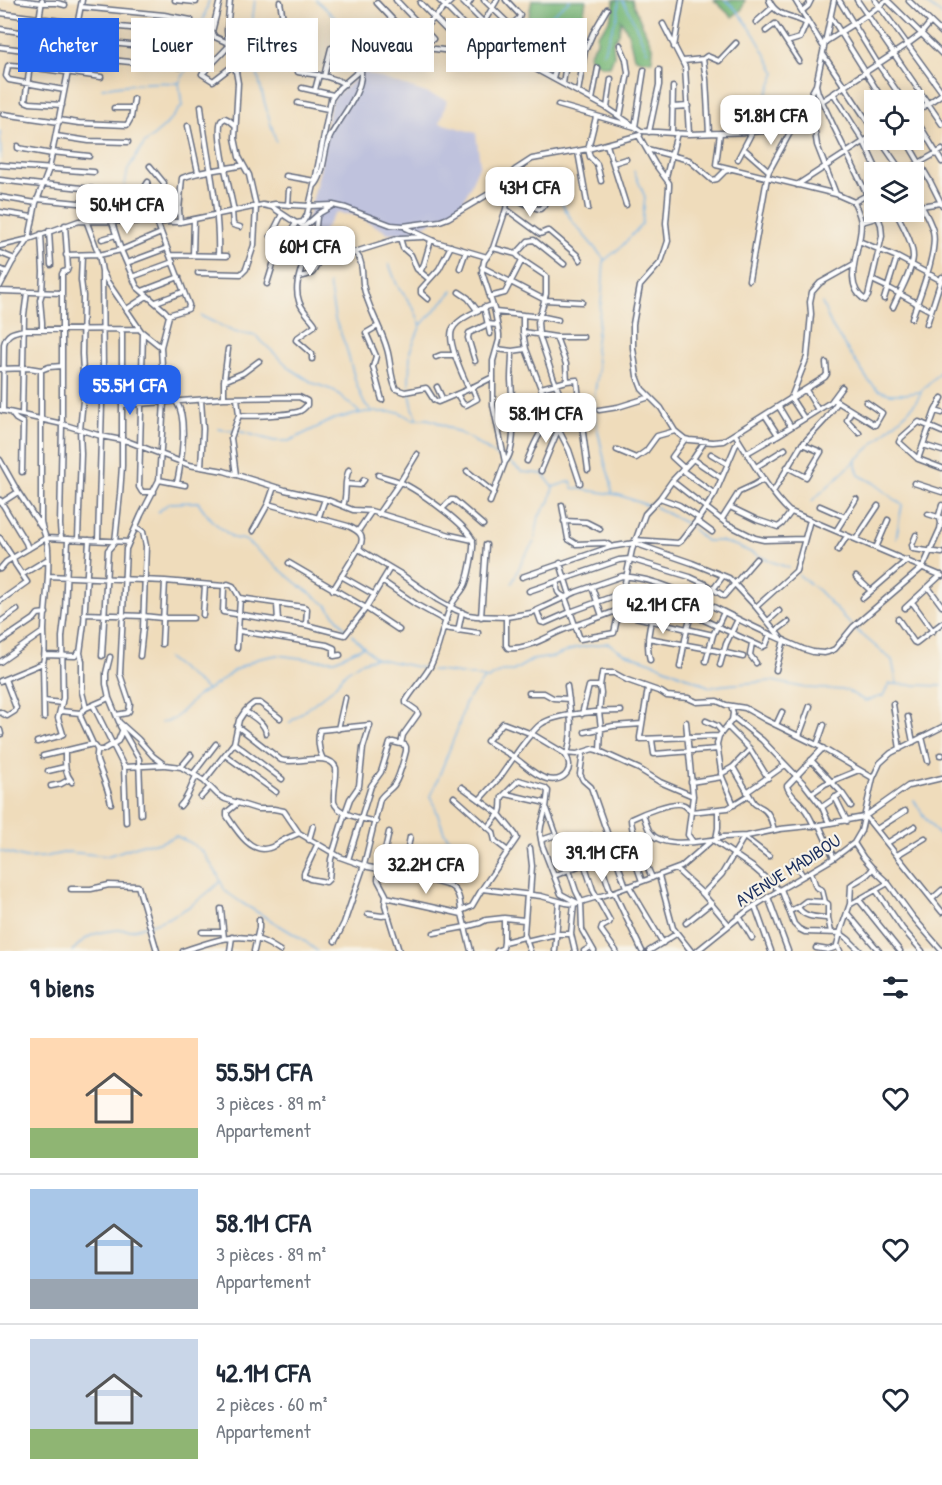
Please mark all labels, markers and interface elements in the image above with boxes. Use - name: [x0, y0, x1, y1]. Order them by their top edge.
- chip: Acheter: [18, 18, 119, 72]
- chip: Louer: [131, 18, 214, 72]
- chip: Filtres: [226, 18, 318, 72]
- chip: Nouveau: [330, 18, 434, 72]
- chip: Appartement: [446, 18, 587, 72]
- map controls: [864, 90, 924, 222]
- button: locate: [864, 90, 924, 150]
- pin: 51.8M CFA: [702, 95, 840, 146]
- text: 51.8M CFA: [734, 101, 808, 128]
- button: layers: [864, 162, 924, 222]
- pin: 43M CFA: [475, 167, 585, 218]
- text: 43M CFA: [499, 173, 561, 200]
- pin: 50.4M CFA: [58, 184, 196, 235]
- text: 50.4M CFA: [90, 190, 164, 217]
- pin: 60M CFA: [255, 226, 365, 277]
- text: 60M CFA: [279, 232, 341, 259]
- pin: 55.5M CFA: [61, 365, 199, 416]
- text: 55.5M CFA: [93, 371, 167, 398]
- pin: 58.1M CFA: [477, 393, 615, 444]
- text: 58.1M CFA: [509, 399, 583, 426]
- pin: 42.1M CFA: [594, 584, 732, 635]
- text: 42.1M CFA: [626, 590, 700, 617]
- street label: AVENUE MADIBOU: [731, 828, 845, 912]
- pin: 39.1M CFA: [533, 832, 671, 883]
- text: 39.1M CFA: [566, 838, 638, 865]
- pin: 32.2M CFA: [357, 844, 495, 895]
- text: 32.2M CFA: [388, 850, 464, 877]
- text: 9 biens: [30, 970, 94, 1005]
- icon: filters: [879, 971, 912, 1004]
- text: 55.5M CFA: [216, 1054, 313, 1089]
- icon: home: [78, 1062, 150, 1134]
- icon: heart: [879, 1082, 912, 1115]
- text: 3 pièces · 89 m²: [216, 1089, 326, 1116]
- text: Appartement: [216, 1116, 311, 1143]
- text: 58.1M CFA: [216, 1205, 311, 1240]
- icon: home: [78, 1213, 150, 1285]
- icon: heart: [879, 1233, 912, 1266]
- text: 3 pièces · 89 m²: [216, 1240, 326, 1267]
- text: Appartement: [216, 1267, 311, 1294]
- text: 42.1M CFA: [216, 1355, 311, 1390]
- icon: home: [78, 1363, 150, 1435]
- icon: heart: [879, 1383, 912, 1416]
- text: 2 pièces · 60 m²: [216, 1390, 327, 1417]
- text: Appartement: [216, 1417, 311, 1444]

